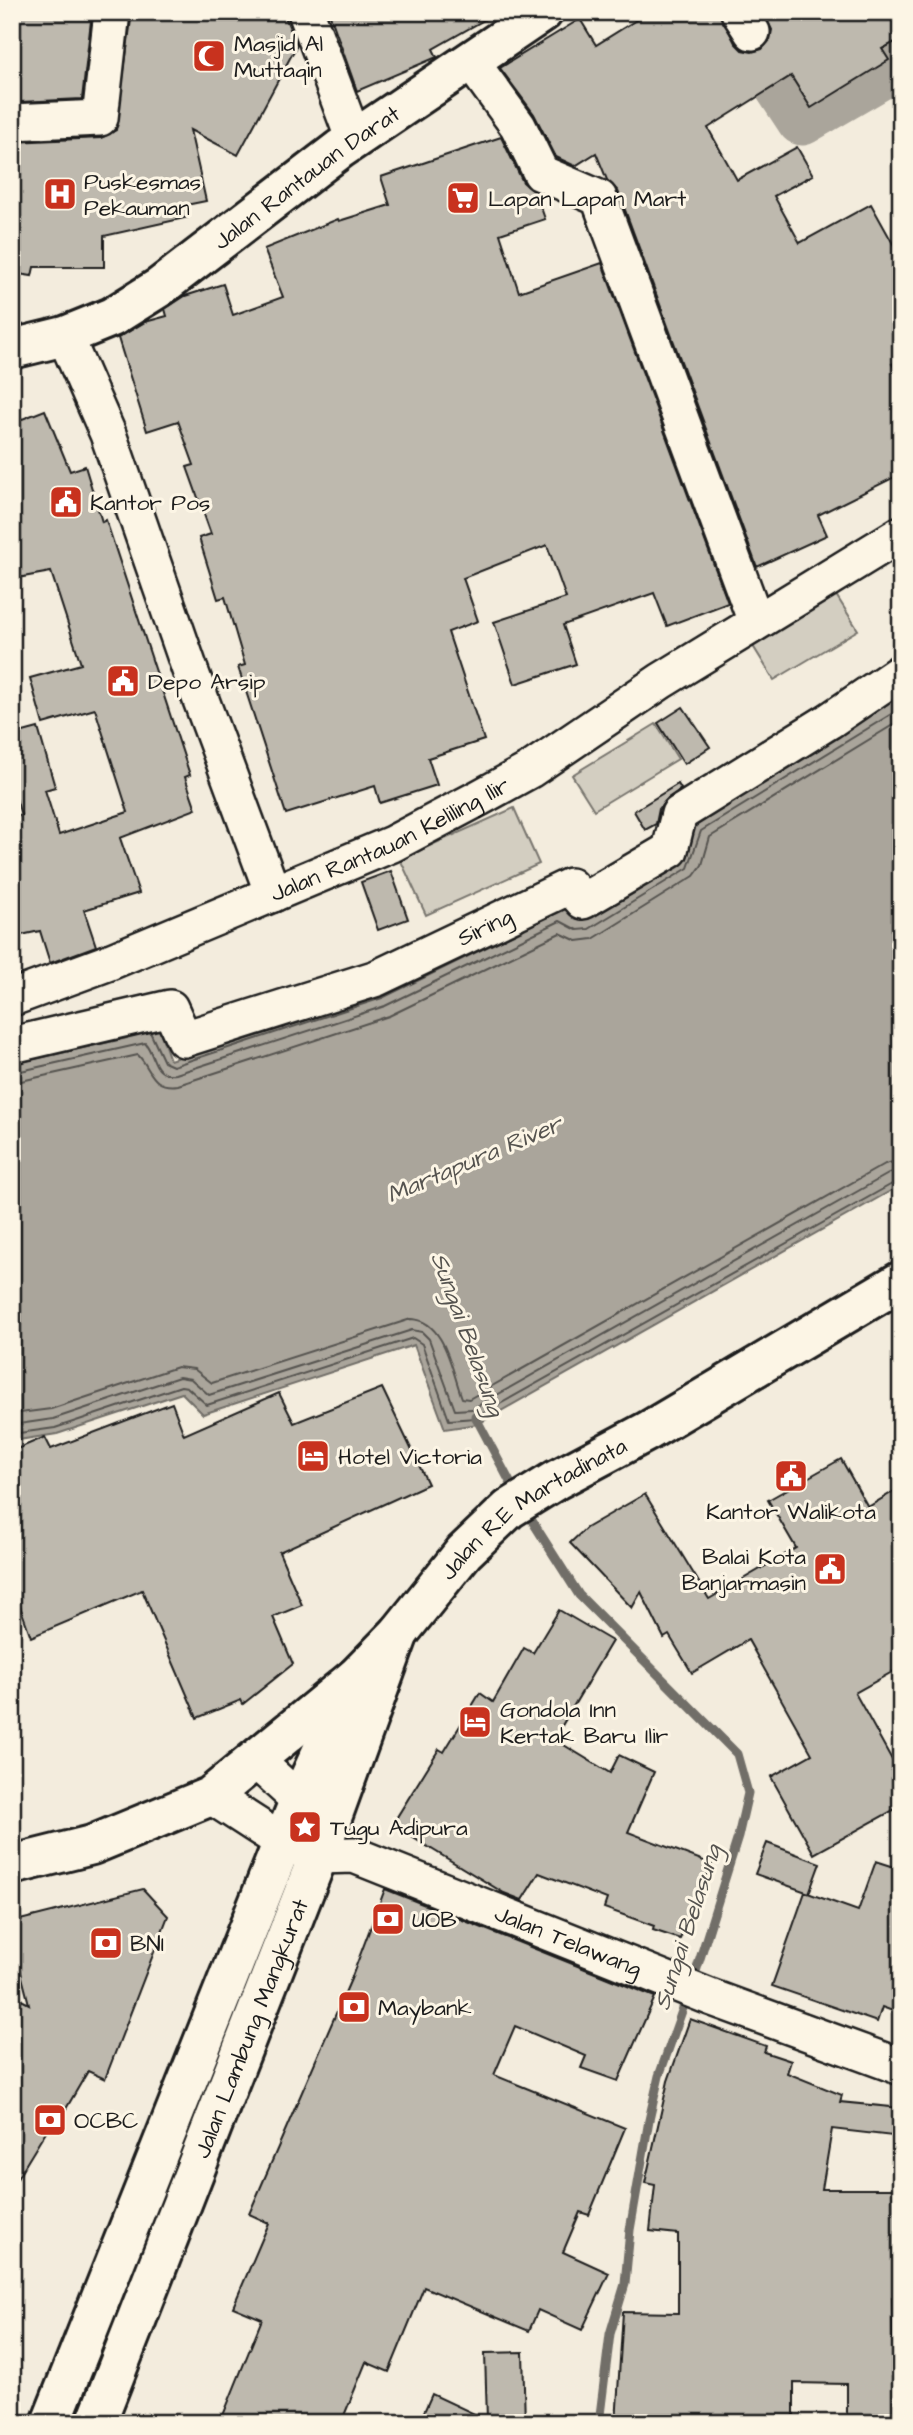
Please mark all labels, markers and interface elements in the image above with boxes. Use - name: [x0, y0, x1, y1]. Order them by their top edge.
- place label: Masjid Al Muttaqin: [234, 28, 323, 86]
- mosque icon: Masjid Al Muttaqin: [190, 37, 228, 75]
- street label: Jalan Rantauan Darat: [207, 98, 407, 258]
- place label: Puskesmas Pekauman: [84, 166, 201, 224]
- hospital icon: Puskesmas Pekauman: [41, 175, 79, 213]
- supermarket icon: Lapan Lapan Mart: [444, 179, 482, 217]
- place label: Lapan Lapan Mart: [488, 183, 687, 215]
- public building icon: Kantor Pos: [47, 483, 85, 521]
- place label: Kantor Pos: [90, 487, 210, 519]
- public building icon: Depo Arsip: [104, 662, 142, 700]
- place label: Depo Arsip: [148, 666, 266, 698]
- street label: Jalan Rantauan Keliling Ilir: [266, 769, 516, 910]
- street label: Siring: [452, 901, 519, 954]
- water label: Martapura River: [382, 1107, 570, 1212]
- water label: Sungai Belasung: [421, 1248, 513, 1423]
- street label: Jalan R.E Martadinata: [433, 1430, 633, 1587]
- hotel icon: Hotel Victoria: [294, 1437, 332, 1475]
- place label: Hotel Victoria: [338, 1441, 482, 1473]
- public building icon: Kantor Walikota: [772, 1457, 810, 1495]
- place label: Kantor Walikota: [706, 1496, 876, 1528]
- place label: Balai Kota Banjarmasin: [682, 1541, 806, 1599]
- public building icon: Balai Kota Banjarmasin: [811, 1550, 849, 1588]
- place label: Gondola Inn Kertak Baru Ilir: [500, 1694, 669, 1752]
- hotel icon: Gondola Inn Kertak Baru Ilir: [456, 1703, 494, 1741]
- place icon: Tugu Adipura: [286, 1808, 324, 1846]
- place label: Tugu Adipura: [330, 1812, 468, 1845]
- water label: Sungai Belasung: [645, 1839, 732, 2015]
- street label: Jalan Lambung Mangkurat: [186, 1893, 317, 2163]
- street label: Jalan Telawang: [490, 1898, 646, 1986]
- bank icon: UOB: [369, 1900, 407, 1938]
- place label: UOB: [412, 1904, 457, 1936]
- bank icon: BNI: [87, 1924, 125, 1962]
- place label: BNI: [130, 1928, 164, 1960]
- bank icon: Maybank: [335, 1988, 373, 2026]
- place label: Maybank: [378, 1992, 472, 2025]
- bank icon: OCBC: [31, 2101, 69, 2139]
- place label: OCBC: [74, 2105, 138, 2137]

